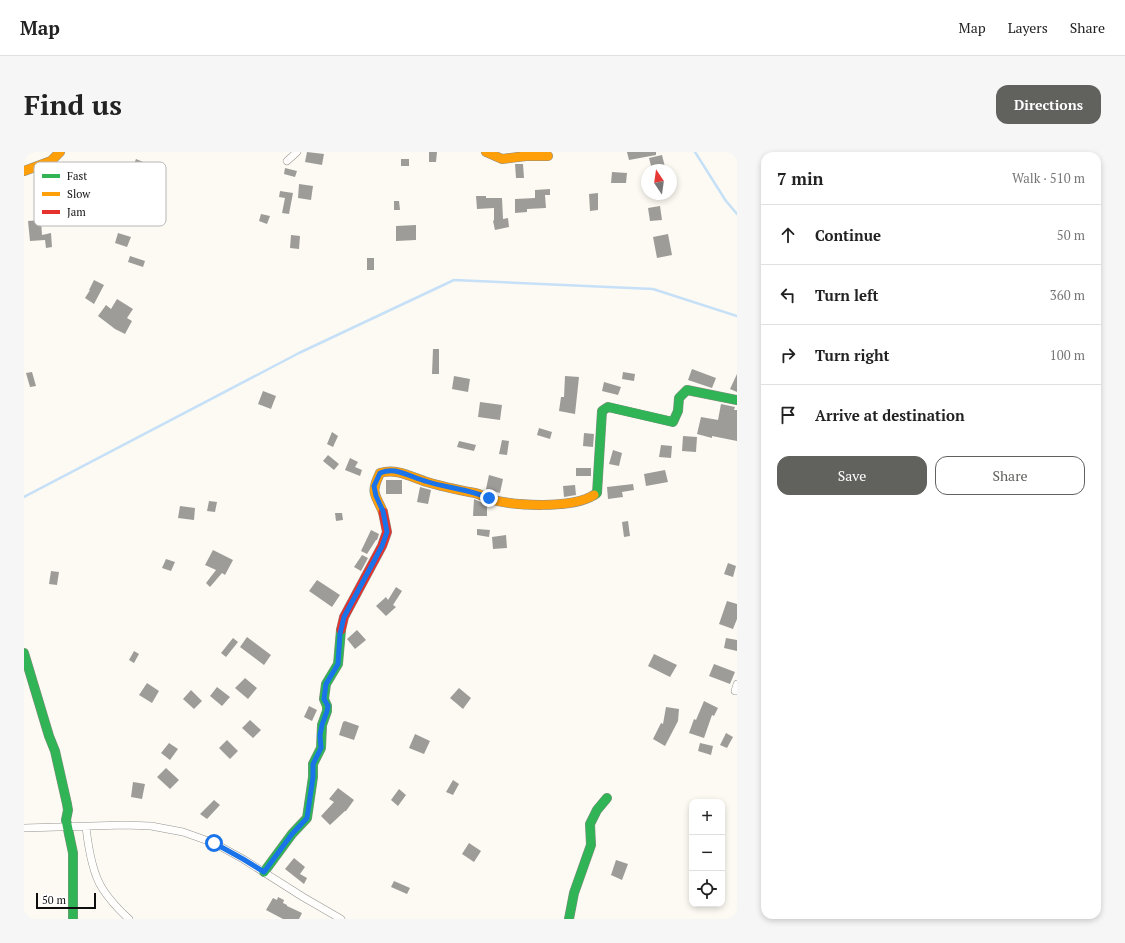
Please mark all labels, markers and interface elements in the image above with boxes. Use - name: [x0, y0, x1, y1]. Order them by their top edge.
- text: Map: [20, 15, 60, 40]
- text: Map: [959, 18, 986, 37]
- text: Layers: [1008, 18, 1048, 37]
- text: Share: [1070, 18, 1105, 37]
- button: Directions: [996, 85, 1101, 124]
- text: Find us: [24, 86, 122, 123]
- legend: [34, 162, 166, 226]
- north arrow: [641, 164, 677, 200]
- text: 7 min: [777, 167, 824, 190]
- text: Fast: [67, 169, 87, 183]
- text: Walk · 510 m: [1012, 169, 1085, 187]
- text: Slow: [67, 187, 91, 201]
- text: Jam: [67, 205, 86, 219]
- icon: ahead: [777, 224, 799, 246]
- text: Continue: [815, 225, 881, 245]
- text: 50 m: [1057, 226, 1085, 244]
- icon: left: [777, 284, 799, 306]
- text: Turn left: [815, 285, 879, 305]
- text: 360 m: [1050, 286, 1085, 304]
- icon: right: [777, 344, 799, 366]
- text: Turn right: [815, 345, 890, 365]
- text: 100 m: [1050, 346, 1085, 364]
- icon: arrive: [777, 404, 799, 426]
- text: Arrive at destination: [815, 405, 965, 425]
- button: Save: [777, 456, 927, 495]
- button: Share: [935, 456, 1085, 495]
- route end: [480, 489, 498, 507]
- map controls: [689, 799, 725, 907]
- button: +: [689, 799, 725, 835]
- route start: [205, 834, 223, 852]
- button: −: [689, 835, 725, 871]
- button: locate: [689, 871, 725, 907]
- scale bar: [36, 891, 96, 910]
- text: 50 m: [42, 893, 66, 907]

